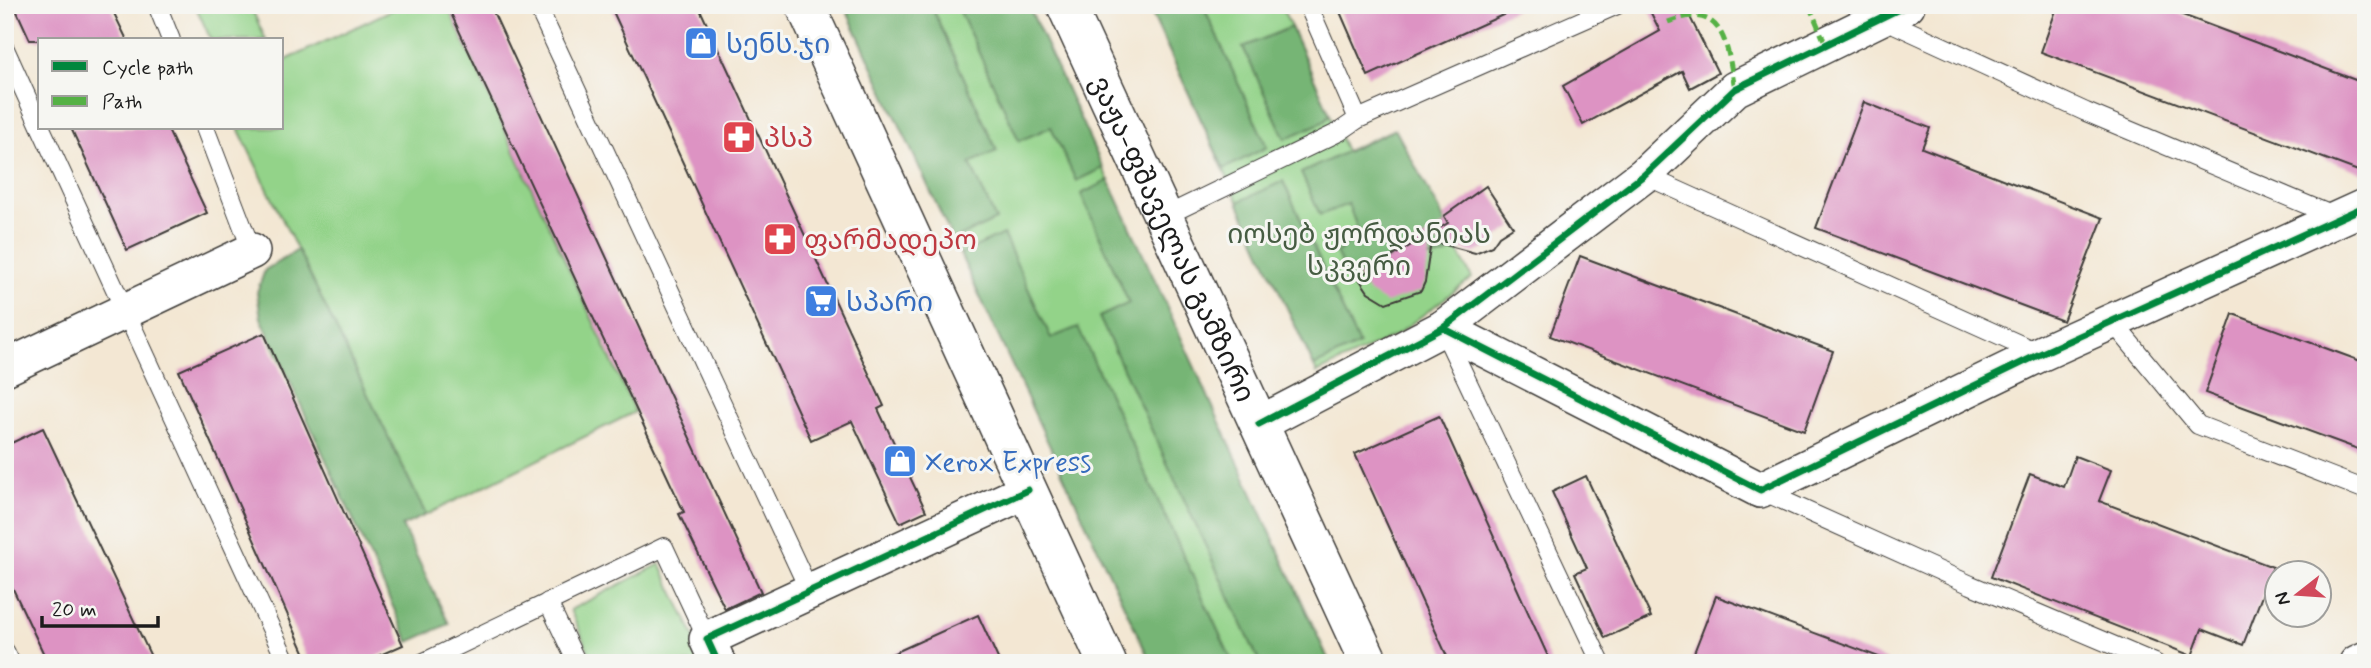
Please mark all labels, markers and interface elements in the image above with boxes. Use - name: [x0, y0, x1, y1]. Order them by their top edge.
- shop icon: სენს.ჯი: [682, 24, 720, 62]
- place label: სენს.ჯი: [726, 27, 830, 64]
- legend: [38, 38, 284, 130]
- text: Cycle path: [102, 54, 193, 82]
- street label: ვაჟა-ფშაველას გამზირი: [1080, 70, 1262, 409]
- text: Path: [102, 88, 142, 116]
- pharmacy icon: პსპ: [720, 118, 758, 156]
- place label: პსპ: [764, 121, 813, 158]
- park label: იოსებ ჟორდანიას სკვერი: [1227, 217, 1491, 286]
- pharmacy icon: ფარმადეპო: [761, 220, 799, 258]
- place label: ფარმადეპო: [804, 223, 977, 260]
- supermarket icon: სპარი: [802, 282, 840, 320]
- place label: სპარი: [846, 285, 933, 322]
- shop icon: Xerox Express: [881, 442, 919, 480]
- place label: Xerox Express: [925, 445, 1091, 482]
- north arrow: [2262, 560, 2332, 630]
- scale bar: [42, 584, 158, 628]
- text: N: [2269, 589, 2297, 608]
- text: 20 m: [52, 596, 97, 624]

